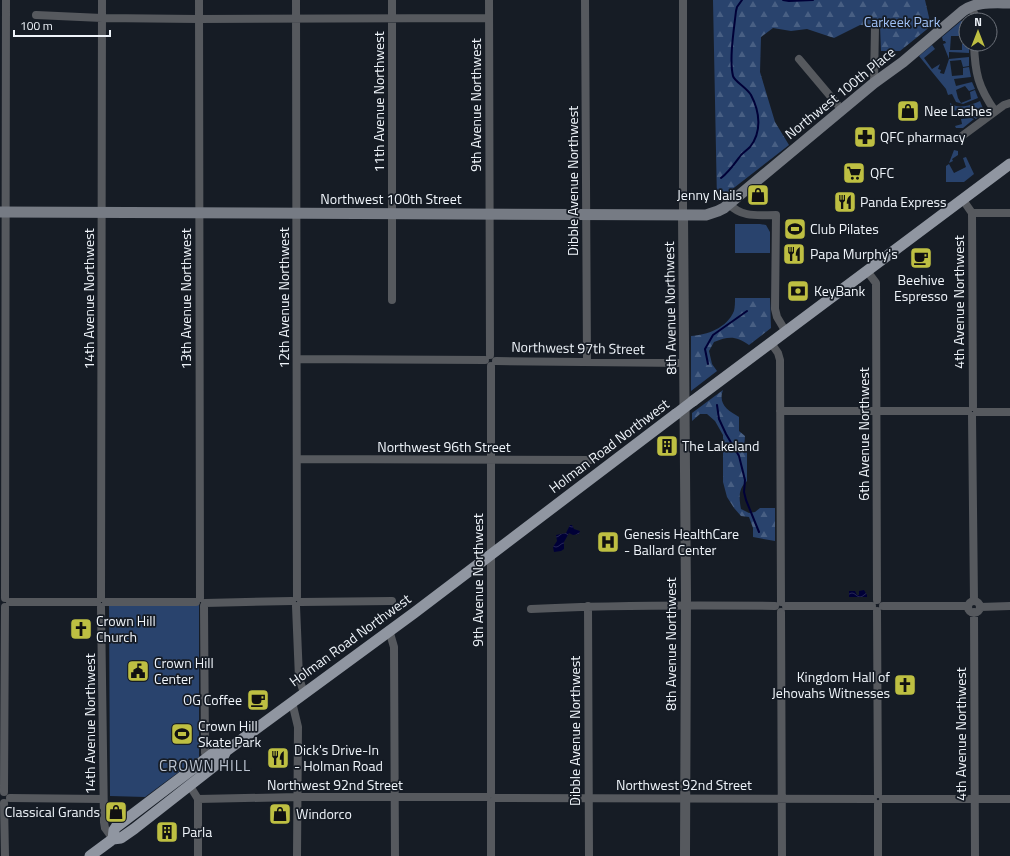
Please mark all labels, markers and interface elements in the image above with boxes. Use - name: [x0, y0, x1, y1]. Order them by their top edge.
- park label: Carkeek Park: [864, 11, 941, 32]
- scale bar: [14, 12, 110, 38]
- north arrow: [958, 12, 998, 52]
- text: N: [974, 14, 982, 30]
- text: 100 m: [20, 16, 53, 35]
- street label: 11th Avenue Northwest: [368, 31, 389, 173]
- street label: 9th Avenue Northwest: [465, 38, 486, 172]
- street label: Northwest 100th Place: [780, 41, 899, 144]
- shop icon: Nee Lashes: [895, 98, 921, 124]
- place label: Nee Lashes: [924, 100, 992, 121]
- street label: Dibble Avenue Northwest: [562, 106, 583, 256]
- pharmacy icon: QFC pharmacy: [852, 124, 878, 150]
- place label: QFC pharmacy: [880, 126, 966, 147]
- supermarket icon: QFC: [841, 160, 867, 186]
- place label: QFC: [870, 162, 894, 183]
- shop icon: Jenny Nails: [745, 182, 771, 208]
- place label: Jenny Nails: [677, 184, 742, 205]
- street label: Northwest 100th Street: [320, 188, 462, 209]
- restaurant icon: Panda Express: [832, 189, 858, 215]
- place label: Panda Express: [860, 191, 947, 212]
- sports icon: Club Pilates: [782, 216, 808, 242]
- place label: Club Pilates: [810, 218, 879, 239]
- street label: 12th Avenue Northwest: [273, 227, 294, 369]
- street label: 14th Avenue Northwest: [78, 228, 99, 370]
- street label: 13th Avenue Northwest: [175, 228, 196, 370]
- street label: 4th Avenue Northwest: [948, 235, 969, 369]
- street label: 8th Avenue Northwest: [658, 241, 681, 375]
- restaurant icon: Papa Murphy's: [781, 241, 807, 267]
- place label: Papa Murphy's: [810, 243, 898, 264]
- cafe icon: Beehive Espresso: [908, 245, 934, 271]
- place label: Beehive Espresso: [894, 269, 948, 306]
- bank icon: KeyBank: [785, 278, 811, 304]
- place label: KeyBank: [814, 280, 866, 301]
- street label: Northwest 97th Street: [511, 336, 645, 359]
- street label: 6th Avenue Northwest: [853, 367, 874, 501]
- street label: Holman Road Northwest: [544, 393, 673, 498]
- building icon: The Lakeland: [654, 433, 680, 459]
- place label: The Lakeland: [682, 435, 760, 456]
- street label: Northwest 96th Street: [377, 436, 511, 457]
- street label: 9th Avenue Northwest: [467, 513, 488, 647]
- place label: Genesis HealthCare - Ballard Center: [624, 523, 739, 560]
- hospital icon: Genesis HealthCare - Ballard Center: [595, 529, 621, 555]
- street label: 8th Avenue Northwest: [660, 577, 681, 711]
- street label: Holman Road Northwest: [285, 588, 415, 691]
- place label: Crown Hill Church: [96, 610, 156, 647]
- church icon: Crown Hill Church: [68, 616, 94, 642]
- place label: Crown Hill Center: [154, 652, 214, 689]
- street label: 14th Avenue Northwest: [79, 653, 100, 795]
- street label: Dibble Avenue Northwest: [564, 656, 585, 806]
- public building icon: Crown Hill Center: [125, 658, 151, 684]
- place label: Kingdom Hall of Jehovahs Witnesses: [772, 666, 890, 703]
- street label: 4th Avenue Northwest: [950, 667, 971, 801]
- church icon: Kingdom Hall of Jehovahs Witnesses: [892, 672, 918, 698]
- cafe icon: OG Coffee: [245, 687, 271, 713]
- place label: OG Coffee: [183, 689, 242, 710]
- place label: Crown Hill Skate Park: [198, 715, 261, 752]
- sports icon: Crown Hill Skate Park: [169, 721, 195, 747]
- place label: Dick's Drive-In - Holman Road: [294, 739, 383, 776]
- restaurant icon: Dick's Drive-In - Holman Road: [265, 745, 291, 771]
- district label: CROWN HILL: [159, 754, 251, 777]
- street label: Northwest 92nd Street: [267, 774, 403, 795]
- street label: Northwest 92nd Street: [616, 774, 752, 795]
- shop icon: Classical Grands: [103, 799, 129, 825]
- place label: Classical Grands: [5, 801, 100, 822]
- shop icon: Windorco: [267, 801, 293, 827]
- place label: Windorco: [296, 803, 352, 824]
- building icon: Parla: [154, 819, 180, 845]
- place label: Parla: [182, 821, 212, 842]

